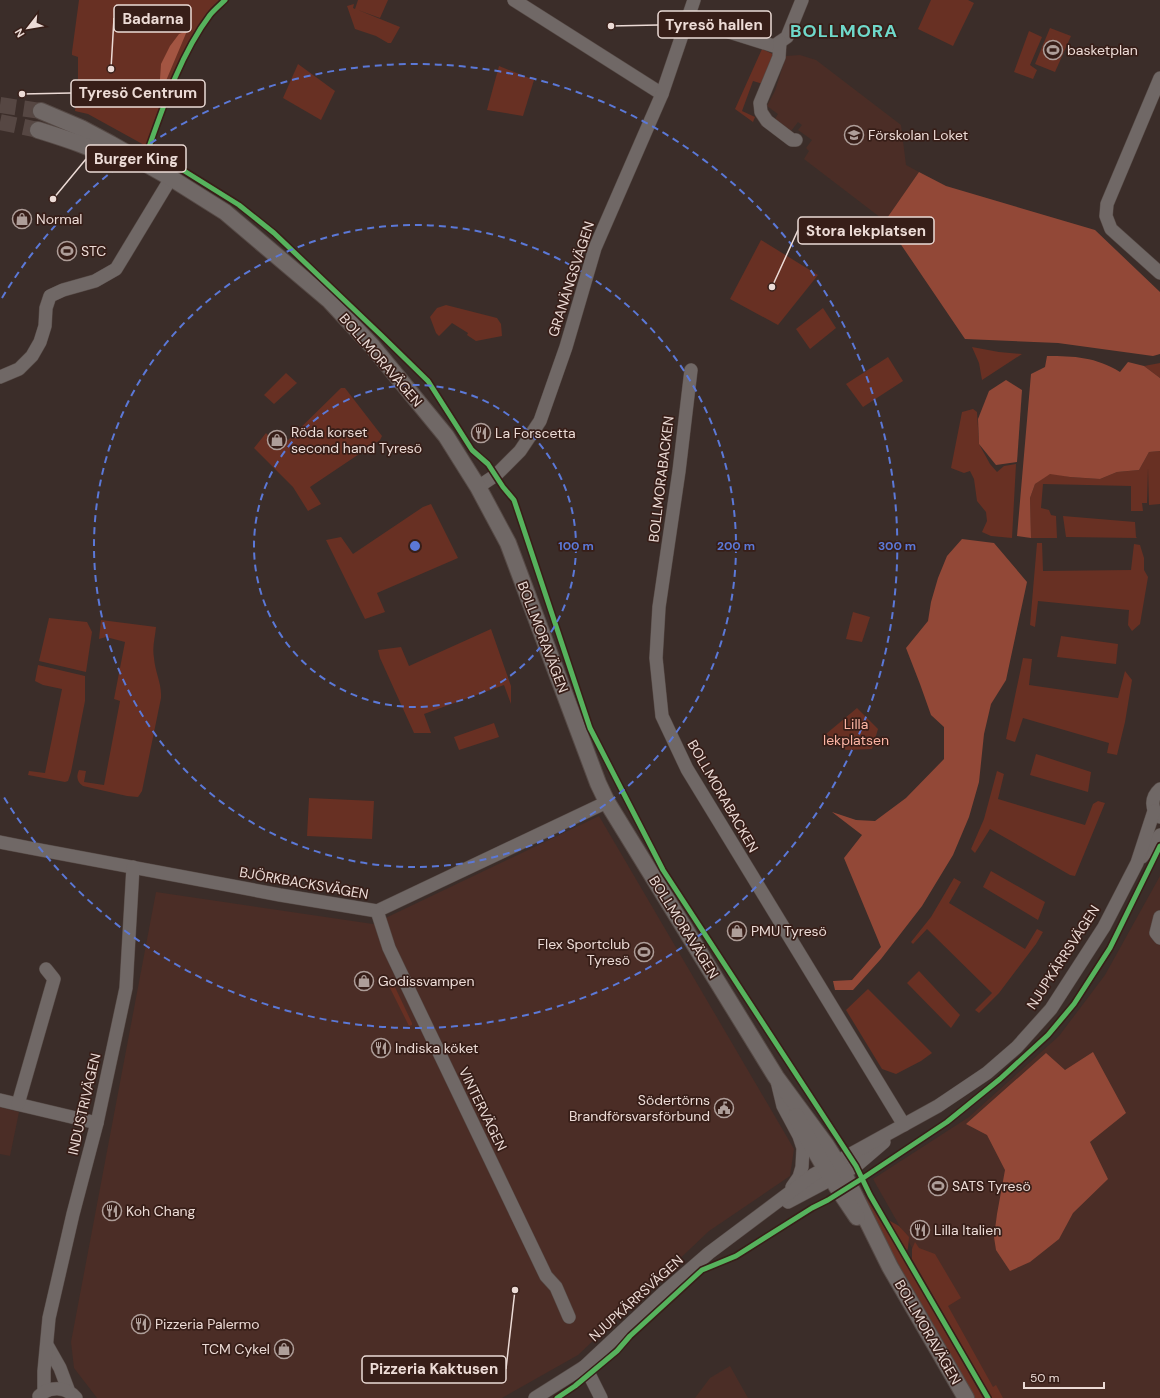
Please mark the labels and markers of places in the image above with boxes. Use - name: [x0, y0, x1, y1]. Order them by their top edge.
- callout: Badarna: [114, 5, 191, 32]
- callout: Tyresö hallen: [658, 11, 771, 38]
- sports icon: basketplan: [1042, 39, 1064, 61]
- place label: basketplan: [1067, 41, 1138, 59]
- callout: Tyresö Centrum: [71, 80, 205, 107]
- school or university icon: Förskolan Loket: [843, 124, 865, 146]
- place label: Förskolan Loket: [868, 126, 968, 144]
- callout: Burger King: [86, 145, 186, 172]
- shop icon: Normal: [11, 208, 33, 230]
- place label: Normal: [36, 210, 82, 228]
- callout: Stora lekplatsen: [798, 217, 934, 244]
- sports icon: STC: [56, 240, 78, 262]
- place label: STC: [81, 242, 106, 260]
- restaurant icon: La Forscetta: [470, 422, 492, 444]
- place label: Röda korset second hand Tyresö: [291, 423, 422, 457]
- place label: La Forscetta: [495, 424, 576, 442]
- shop icon: Röda korset second hand Tyresö: [266, 429, 288, 451]
- centre of rings: [408, 539, 422, 553]
- shop icon: PMU Tyresö: [726, 920, 748, 942]
- place label: PMU Tyresö: [751, 922, 827, 940]
- place label: Flex Sportclub Tyresö: [538, 935, 630, 969]
- sports icon: Flex Sportclub Tyresö: [633, 941, 655, 963]
- shop icon: Godissvampen: [353, 970, 375, 992]
- place label: Godissvampen: [378, 972, 475, 990]
- restaurant icon: Indiska köket: [370, 1037, 392, 1059]
- place label: Indiska köket: [395, 1039, 478, 1057]
- place label: Södertörns Brandförsvarsförbund: [569, 1091, 710, 1125]
- public building icon: Södertörns Brandförsvarsförbund: [713, 1097, 735, 1119]
- sports icon: SATS Tyresö: [927, 1175, 949, 1197]
- place label: SATS Tyresö: [952, 1177, 1031, 1195]
- restaurant icon: Koh Chang: [101, 1200, 123, 1222]
- place label: Koh Chang: [126, 1202, 196, 1220]
- restaurant icon: Lilla Italien: [909, 1219, 931, 1241]
- place label: Lilla Italien: [934, 1221, 1001, 1239]
- restaurant icon: Pizzeria Palermo: [130, 1313, 152, 1335]
- place label: Pizzeria Palermo: [155, 1315, 260, 1333]
- shop icon: TCM Cykel: [273, 1338, 295, 1360]
- place label: TCM Cykel: [202, 1340, 270, 1358]
- callout: Pizzeria Kaktusen: [362, 1356, 506, 1383]

